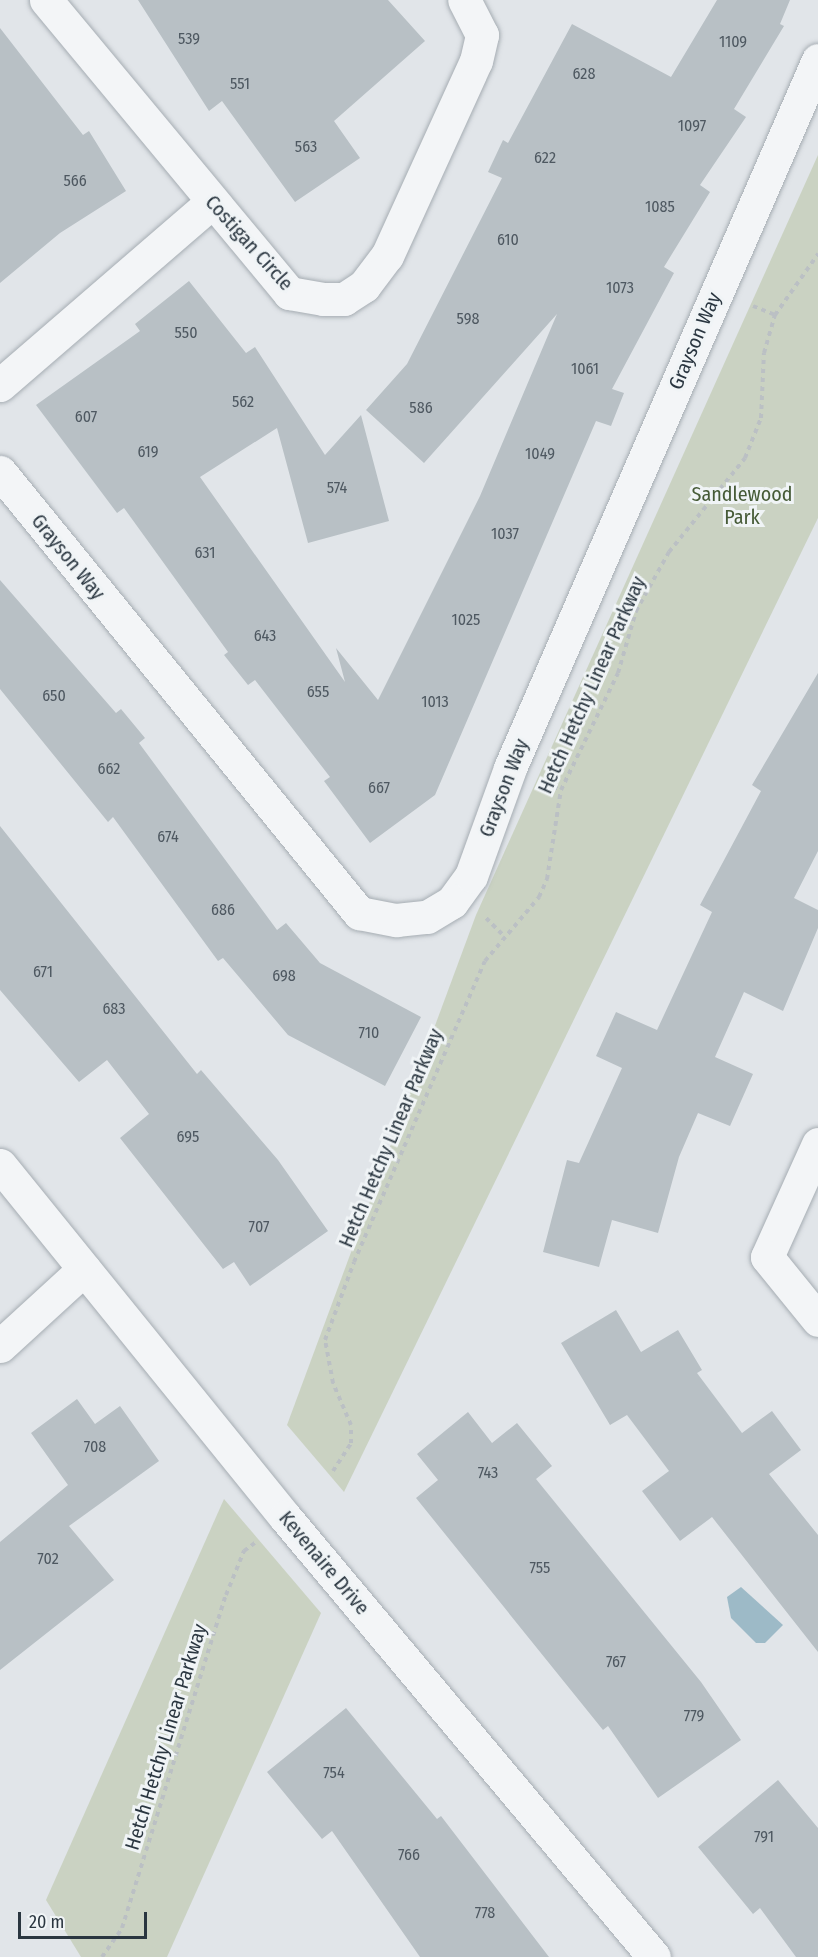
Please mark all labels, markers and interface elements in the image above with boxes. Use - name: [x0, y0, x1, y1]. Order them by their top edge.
- house number: 539: [178, 29, 200, 49]
- house number: 1109: [719, 32, 747, 52]
- house number: 628: [573, 64, 595, 84]
- house number: 551: [230, 74, 250, 94]
- house number: 1097: [678, 116, 706, 136]
- house number: 563: [295, 137, 317, 157]
- house number: 622: [534, 148, 556, 168]
- house number: 566: [63, 171, 87, 191]
- street label: Costigan Circle: [200, 190, 298, 296]
- house number: 1085: [645, 197, 675, 217]
- house number: 610: [497, 230, 519, 250]
- house number: 1073: [606, 278, 634, 298]
- street label: Grayson Way: [664, 289, 726, 393]
- house number: 598: [457, 309, 479, 329]
- house number: 550: [175, 323, 197, 343]
- house number: 1061: [571, 359, 599, 379]
- house number: 562: [232, 392, 254, 412]
- house number: 586: [409, 398, 433, 418]
- house number: 607: [75, 407, 97, 427]
- house number: 619: [137, 442, 159, 462]
- house number: 1049: [525, 444, 555, 464]
- house number: 574: [327, 478, 347, 498]
- park label: Sandlewood Park: [692, 483, 792, 530]
- street label: Grayson Way: [26, 509, 110, 605]
- house number: 1037: [491, 524, 519, 544]
- house number: 631: [195, 543, 215, 563]
- street label: Hetch Hetchy Linear Parkway: [533, 573, 651, 797]
- house number: 1025: [452, 610, 480, 630]
- house number: 643: [254, 626, 276, 646]
- house number: 655: [307, 682, 329, 702]
- house number: 650: [42, 686, 66, 706]
- house number: 1013: [421, 692, 449, 712]
- street label: Grayson Way: [474, 736, 534, 840]
- house number: 662: [98, 759, 120, 779]
- house number: 667: [368, 778, 390, 798]
- house number: 674: [157, 827, 179, 847]
- house number: 686: [211, 900, 235, 920]
- house number: 671: [33, 962, 53, 982]
- house number: 698: [272, 966, 296, 986]
- house number: 683: [102, 999, 126, 1019]
- house number: 710: [359, 1023, 379, 1043]
- street label: Hetch Hetchy Linear Parkway: [334, 1025, 448, 1251]
- house number: 695: [177, 1127, 199, 1147]
- house number: 707: [249, 1217, 269, 1237]
- house number: 708: [84, 1437, 106, 1457]
- house number: 743: [478, 1463, 498, 1483]
- street label: Kevenaire Drive: [274, 1506, 374, 1620]
- house number: 702: [37, 1549, 59, 1569]
- house number: 755: [530, 1558, 550, 1578]
- street label: Hetch Hetchy Linear Parkway: [120, 1621, 212, 1853]
- house number: 767: [606, 1652, 626, 1672]
- house number: 779: [684, 1706, 704, 1726]
- house number: 754: [323, 1763, 345, 1783]
- house number: 791: [754, 1827, 774, 1847]
- house number: 766: [398, 1845, 420, 1865]
- scale bar: [21, 1900, 150, 1938]
- house number: 778: [475, 1903, 495, 1923]
- text: 20 m: [29, 1911, 64, 1933]

